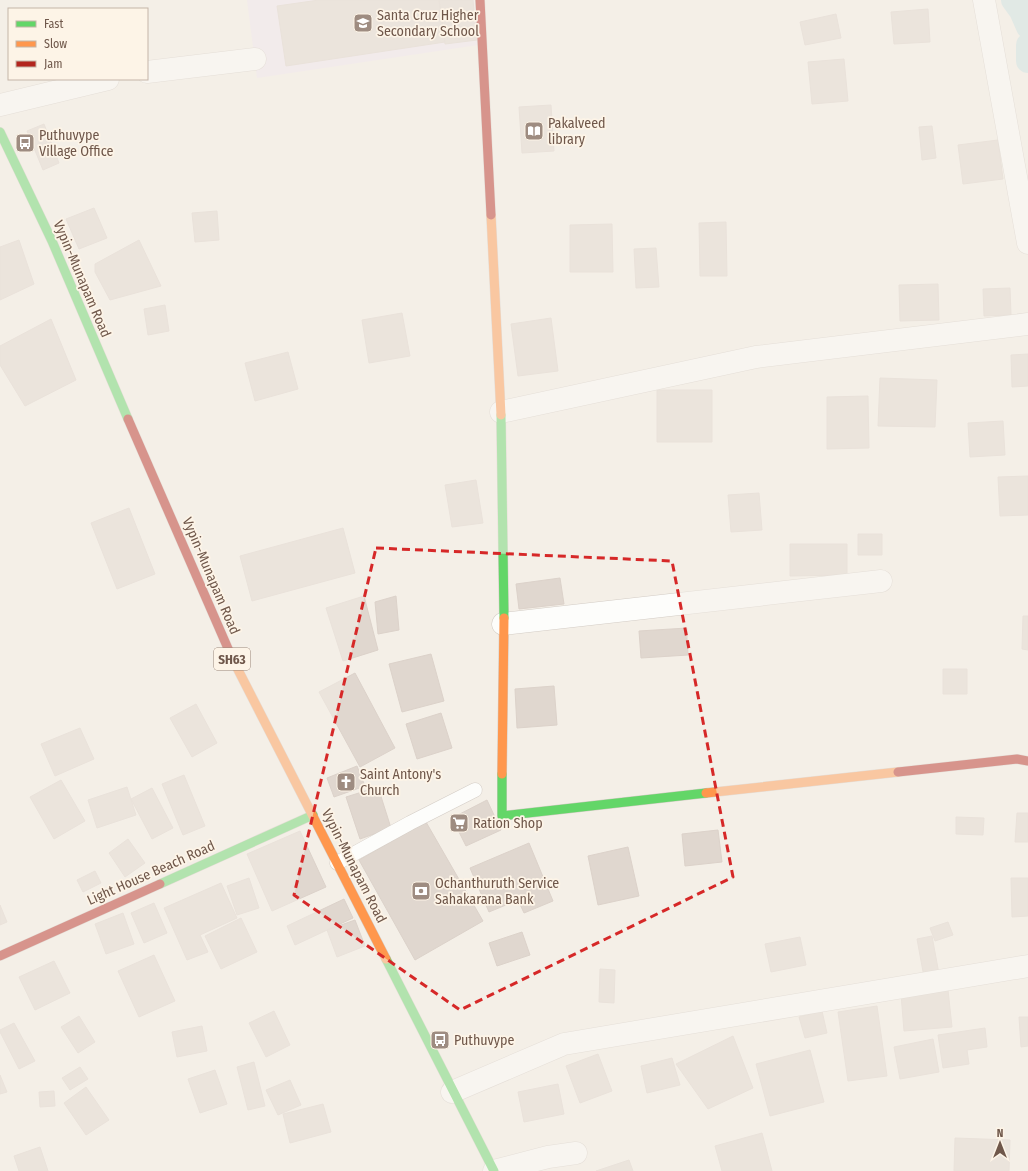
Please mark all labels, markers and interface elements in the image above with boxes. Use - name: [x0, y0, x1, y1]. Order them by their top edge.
- place label: Santa Cruz Higher Secondary School: [377, 7, 479, 40]
- legend: [8, 8, 148, 80]
- school or university icon: Santa Cruz Higher Secondary School: [352, 12, 374, 34]
- text: Fast: [44, 17, 63, 31]
- text: Slow: [44, 37, 67, 51]
- text: Jam: [44, 57, 62, 71]
- place label: Pakalveed library: [548, 115, 606, 148]
- library icon: Pakalveed library: [523, 120, 545, 142]
- place label: Puthuvype Village Office: [39, 127, 113, 160]
- bus stop icon: Puthuvype Village Office: [14, 132, 36, 154]
- street label: Vypin-Munapam Road: [50, 218, 114, 340]
- street label: Vypin-Munapam Road: [179, 515, 243, 637]
- road number: SH63: [214, 648, 250, 670]
- place label: Saint Antony's Church: [360, 766, 441, 799]
- church icon: Saint Antony's Church: [335, 771, 357, 793]
- street label: Vypin-Munapam Road: [318, 806, 390, 926]
- supermarket icon: Ration Shop: [448, 812, 470, 834]
- place label: Ration Shop: [473, 815, 543, 832]
- street label: Light House Beach Road: [85, 837, 217, 909]
- place label: Ochanthuruth Service Sahakarana Bank: [435, 875, 559, 908]
- bank icon: Ochanthuruth Service Sahakarana Bank: [410, 880, 432, 902]
- bus stop icon: Puthuvype: [429, 1029, 451, 1051]
- place label: Puthuvype: [454, 1032, 515, 1049]
- north arrow: [980, 1123, 1020, 1163]
- text: N: [997, 1127, 1003, 1140]

